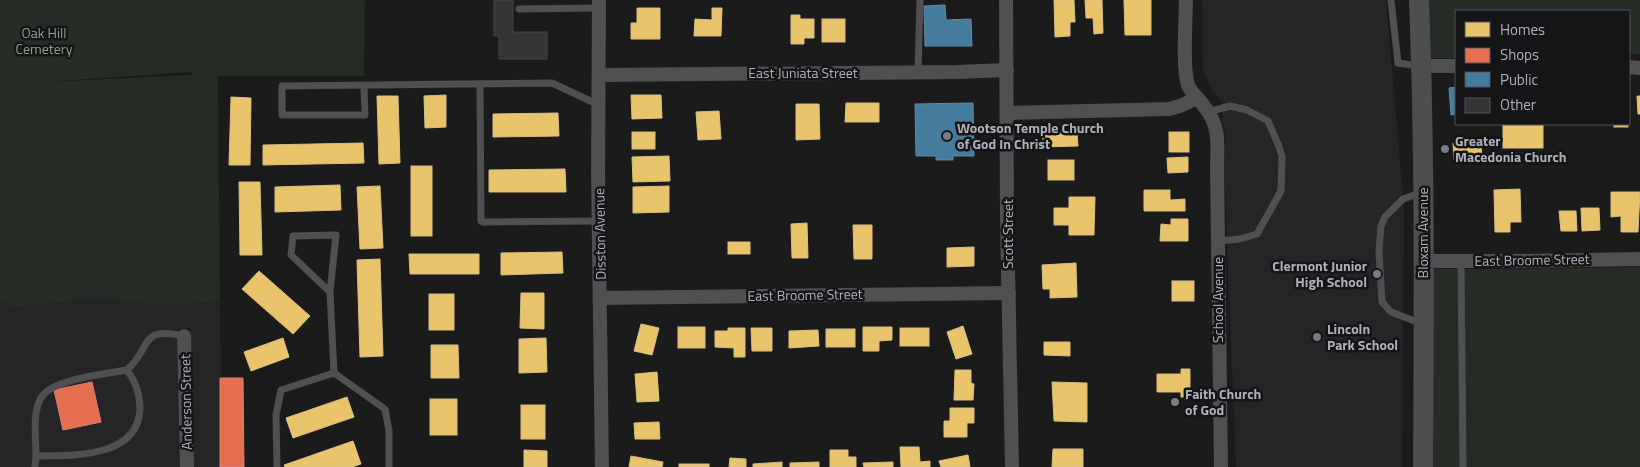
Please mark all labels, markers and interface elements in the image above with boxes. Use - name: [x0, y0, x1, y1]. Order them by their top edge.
- legend: [1455, 10, 1630, 125]
- text: Homes: [1500, 18, 1545, 41]
- park label: Oak Hill Cemetery: [16, 22, 73, 59]
- text: Shops: [1500, 43, 1539, 66]
- street label: East Juniata Street: [748, 62, 858, 83]
- text: Public: [1500, 68, 1538, 91]
- text: Other: [1500, 93, 1536, 116]
- place label: Wootson Temple Church of God In Christ: [957, 117, 1104, 154]
- marker: Wootson Temple Church of God In Christ: [941, 130, 953, 142]
- place label: Greater Macedonia Church: [1455, 130, 1567, 167]
- marker: Greater Macedonia Church: [1439, 143, 1451, 155]
- street label: Disston Avenue: [588, 188, 611, 280]
- street label: Bloxam Avenue: [1412, 188, 1433, 278]
- street label: Scott Street: [997, 199, 1018, 269]
- street label: East Broome Street: [1474, 248, 1590, 271]
- place label: Clermont Junior High School: [1272, 255, 1367, 292]
- street label: School Avenue: [1207, 257, 1228, 343]
- marker: Clermont Junior High School: [1371, 268, 1383, 280]
- street label: East Broome Street: [747, 283, 863, 306]
- place label: Lincoln Park School: [1327, 318, 1398, 355]
- marker: Lincoln Park School: [1311, 331, 1323, 343]
- street label: Anderson Street: [174, 354, 197, 450]
- place label: Faith Church of God: [1185, 383, 1261, 420]
- marker: Faith Church of God: [1169, 396, 1181, 408]

